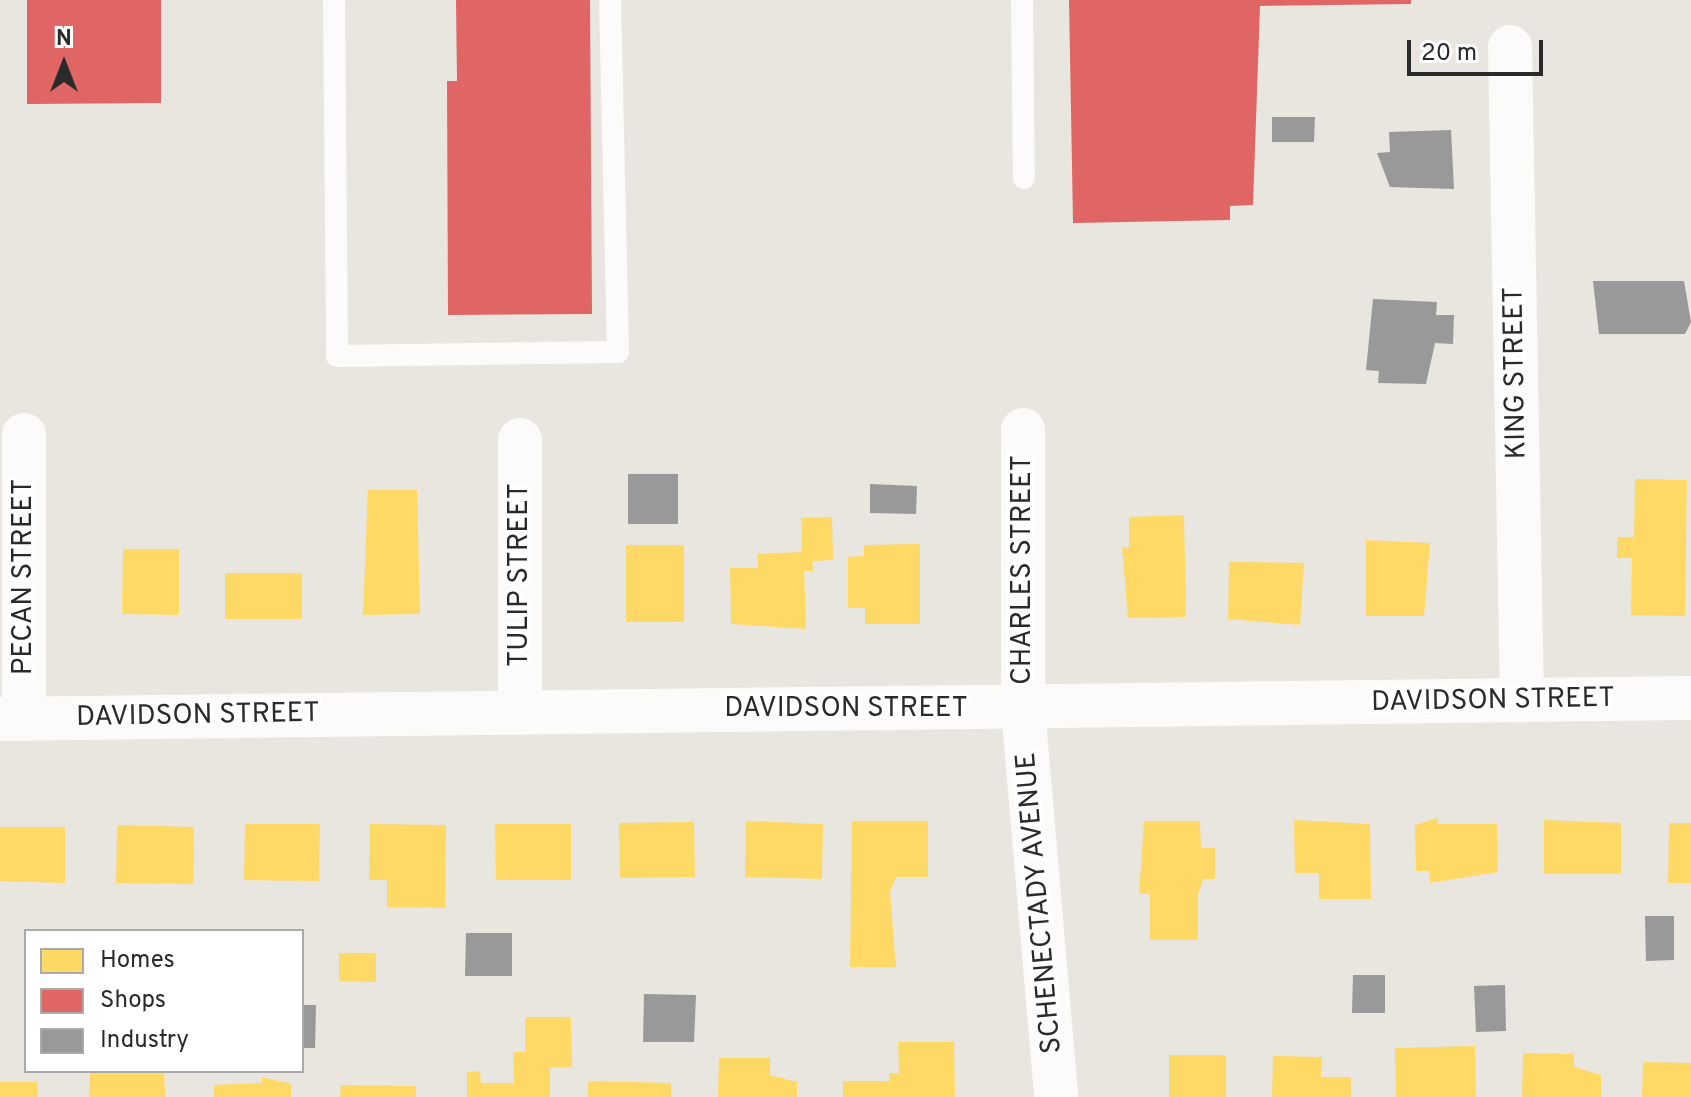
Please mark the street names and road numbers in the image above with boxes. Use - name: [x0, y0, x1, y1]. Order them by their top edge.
- street label: KING STREET: [1498, 286, 1534, 460]
- street label: CHARLES STREET: [1006, 455, 1040, 685]
- street label: PECAN STREET: [7, 479, 41, 675]
- street label: TULIP STREET: [503, 483, 537, 667]
- street label: DAVIDSON STREET: [1371, 682, 1615, 720]
- street label: DAVIDSON STREET: [724, 692, 968, 726]
- street label: DAVIDSON STREET: [76, 697, 320, 735]
- street label: SCHENECTADY AVENUE: [1010, 750, 1070, 1056]

